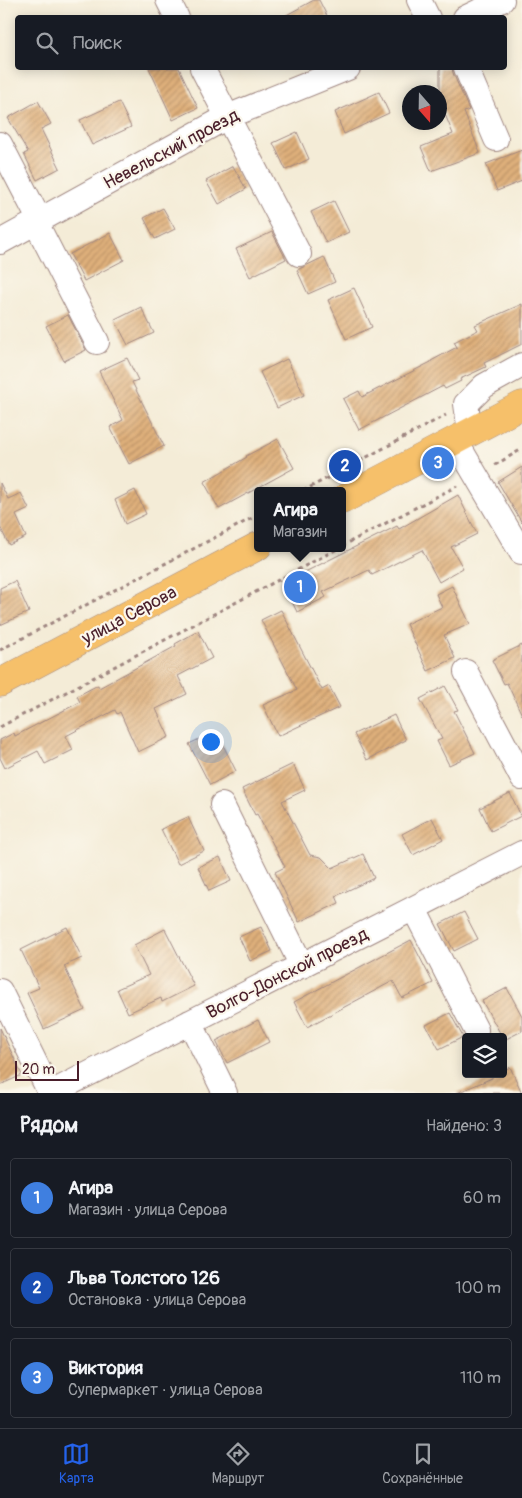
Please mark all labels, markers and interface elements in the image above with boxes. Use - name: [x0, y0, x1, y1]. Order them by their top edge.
- search box: [15, 15, 507, 70]
- icon: search: [33, 29, 61, 57]
- text: Поиск: [73, 31, 123, 55]
- north arrow: [402, 85, 447, 130]
- street label: Невельский проезд: [99, 104, 243, 195]
- pin: 3: [422, 444, 454, 482]
- pin: 2: [329, 447, 361, 485]
- popup: [254, 487, 346, 552]
- text: Агира: [273, 498, 318, 522]
- text: Магазин: [273, 522, 327, 542]
- pin: 1: [284, 568, 316, 606]
- street label: улица Серова: [77, 581, 181, 650]
- your location: [198, 729, 224, 755]
- street label: Волго-Донской проезд: [202, 923, 372, 1024]
- map controls: [462, 1033, 507, 1078]
- button: layers: [462, 1033, 507, 1078]
- scale bar: [15, 1058, 79, 1081]
- text: 20 m: [22, 1061, 55, 1078]
- text: Рядом: [20, 1112, 78, 1139]
- text: Найдено: 3: [426, 1116, 502, 1136]
- text: Агира: [68, 1176, 113, 1200]
- text: 1: [34, 1188, 40, 1208]
- text: 60 m: [463, 1188, 501, 1208]
- text: Магазин · улица Серова: [68, 1200, 227, 1220]
- text: Льва Толстого 126: [68, 1266, 220, 1290]
- text: 2: [33, 1278, 41, 1298]
- text: 100 m: [455, 1278, 501, 1298]
- text: Остановка · улица Серова: [68, 1290, 246, 1310]
- text: Виктория: [68, 1356, 143, 1380]
- text: 3: [33, 1368, 41, 1388]
- text: 110 m: [460, 1368, 501, 1388]
- text: Супермаркет · улица Серова: [68, 1380, 263, 1400]
- tab: Карта: [59, 1440, 94, 1487]
- tab: Маршрут: [212, 1440, 264, 1487]
- tab: Сохранённые: [382, 1440, 463, 1487]

